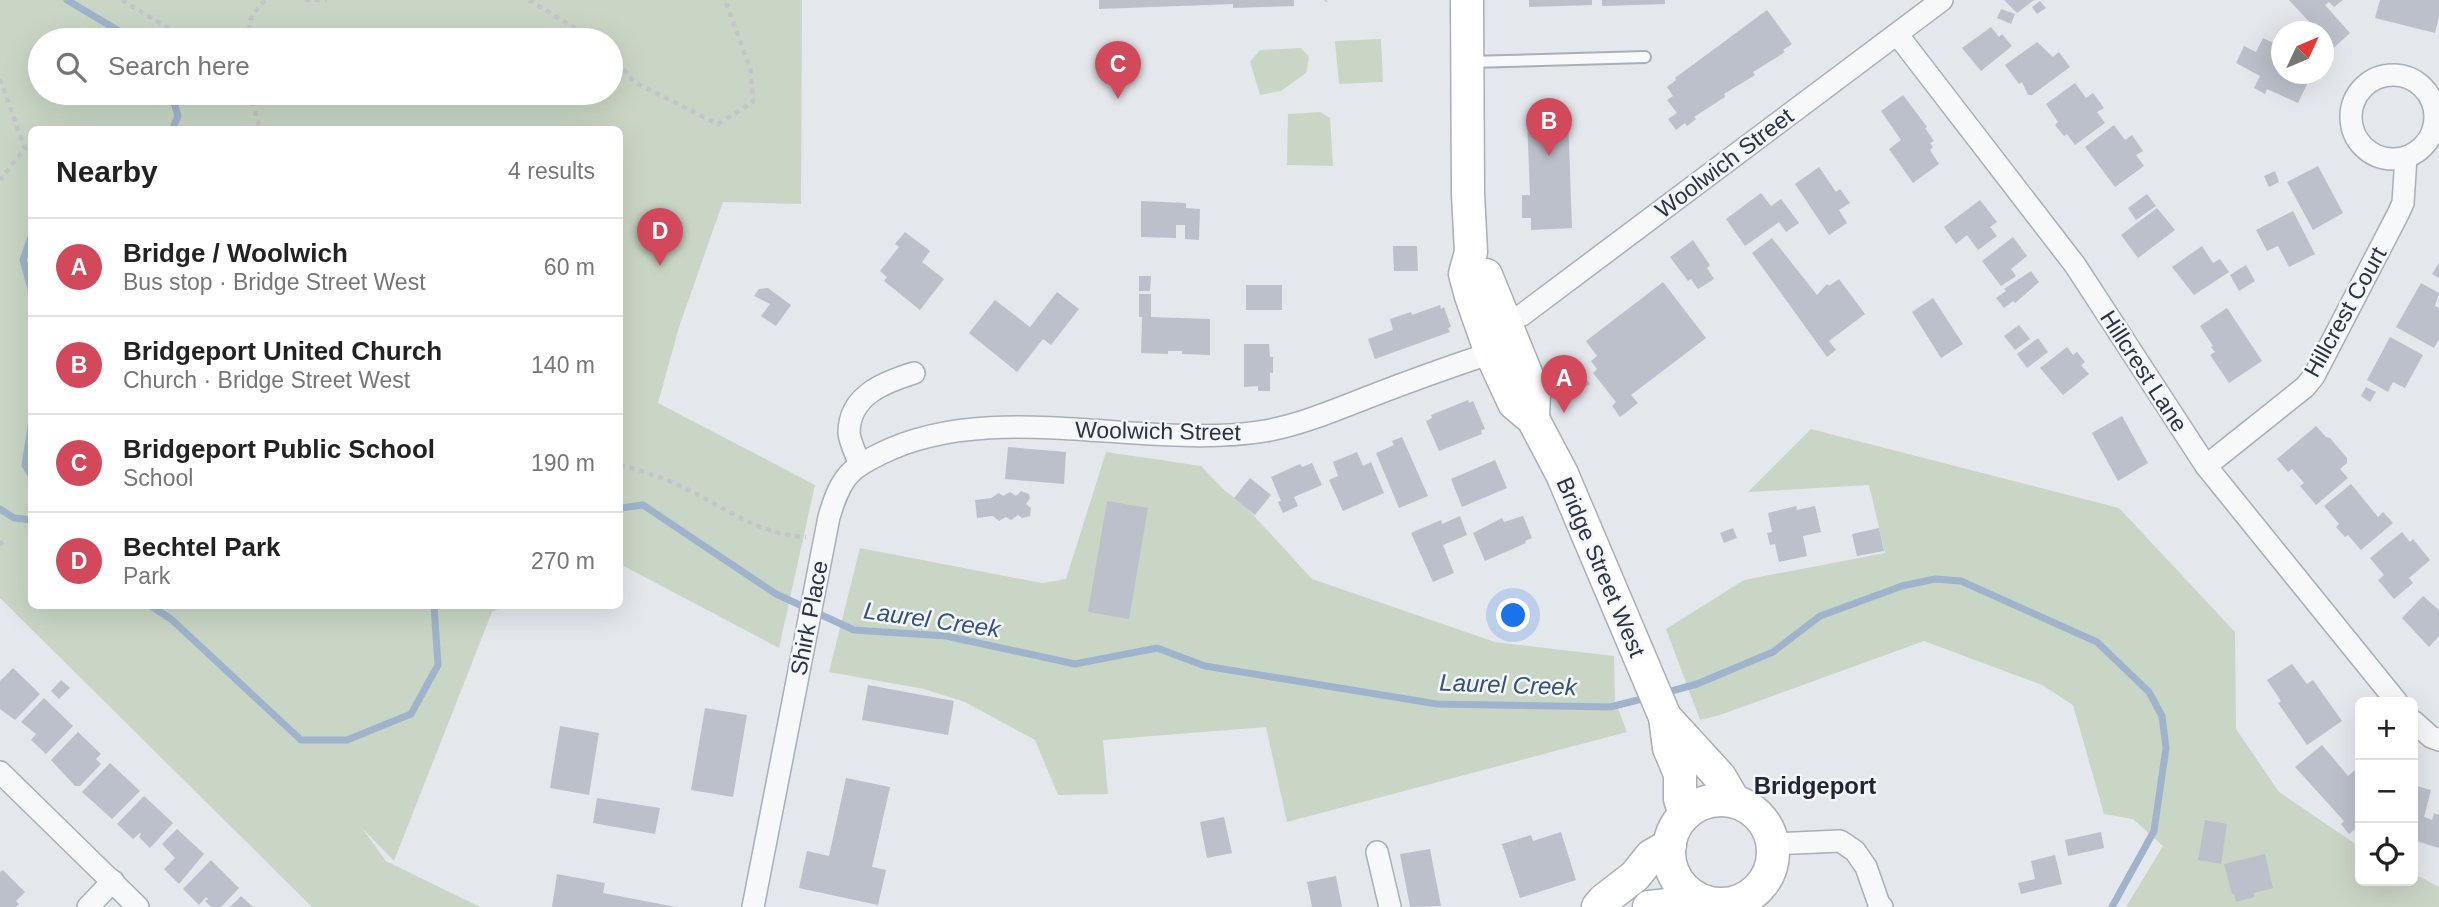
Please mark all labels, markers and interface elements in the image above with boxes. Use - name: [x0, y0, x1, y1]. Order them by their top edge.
- north arrow: [2271, 21, 2334, 84]
- search box: [28, 28, 623, 105]
- pin: C: [1095, 41, 1141, 99]
- icon: search: [52, 48, 90, 86]
- text: Search here: [108, 51, 250, 81]
- pin: B: [1526, 98, 1572, 156]
- street label: Woolwich Street: [1650, 102, 1798, 223]
- text: Nearby: [56, 155, 158, 188]
- text: 4 results: [508, 158, 595, 184]
- pin: D: [637, 208, 683, 266]
- text: Bridge / Woolwich: [123, 238, 348, 268]
- street label: Hillcrest Court: [2299, 242, 2392, 381]
- text: A: [71, 254, 87, 280]
- text: 60 m: [544, 254, 595, 280]
- text: Bus stop · Bridge Street West: [123, 269, 426, 295]
- street label: Hillcrest Lane: [2095, 305, 2193, 437]
- text: Bridgeport United Church: [123, 336, 442, 366]
- text: B: [71, 352, 87, 378]
- text: 140 m: [531, 352, 595, 378]
- pin: A: [1541, 355, 1587, 413]
- text: Church · Bridge Street West: [123, 367, 410, 393]
- street label: Woolwich Street: [1075, 417, 1242, 445]
- text: Bridgeport Public School: [123, 434, 435, 464]
- text: C: [71, 450, 87, 476]
- text: 190 m: [531, 450, 595, 476]
- text: School: [123, 465, 193, 491]
- street label: Bridge Street West: [1551, 473, 1651, 661]
- text: Bechtel Park: [123, 532, 281, 562]
- text: D: [71, 548, 87, 574]
- text: 270 m: [531, 548, 595, 574]
- street label: Shirk Place: [785, 558, 833, 678]
- text: Park: [123, 563, 170, 589]
- water label: Laurel Creek: [862, 597, 1004, 643]
- your location: [1496, 598, 1530, 632]
- water label: Laurel Creek: [1439, 669, 1579, 700]
- map controls: [2355, 697, 2418, 886]
- button: +: [2355, 697, 2418, 760]
- button: −: [2355, 760, 2418, 823]
- district label: Bridgeport: [1754, 772, 1876, 799]
- button: locate: [2355, 823, 2418, 886]

